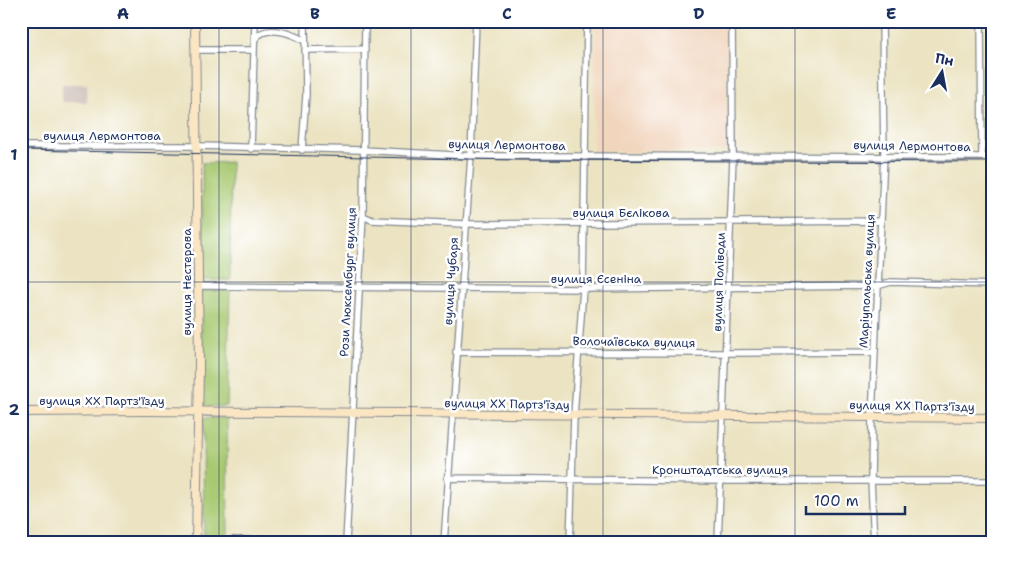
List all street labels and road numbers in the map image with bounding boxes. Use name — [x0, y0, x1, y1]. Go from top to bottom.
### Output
street label: вулиця Лермонтова — [43, 128, 161, 144]
street label: вулиця Лермонтова — [448, 136, 566, 154]
street label: вулиця Лермонтова — [853, 137, 971, 155]
street label: вулиця Бєлікова — [573, 205, 670, 221]
street label: Рози Люксембург вулиця — [336, 207, 360, 357]
street label: Маріупольська вулиця — [855, 214, 879, 348]
street label: вулиця Нестерова — [179, 228, 195, 336]
street label: вулиця Поліводи — [709, 232, 729, 332]
street label: вулиця Чубаря — [440, 237, 462, 325]
street label: вулиця Єсеніна — [551, 271, 642, 287]
street label: Волочаївська вулиця — [572, 333, 696, 351]
street label: вулиця XX Партз'їзду — [39, 393, 165, 409]
street label: вулиця XX Партз'їзду — [444, 395, 570, 413]
street label: вулиця XX Партз'їзду — [849, 397, 975, 415]
street label: Кронштадтська вулиця — [652, 462, 788, 478]

